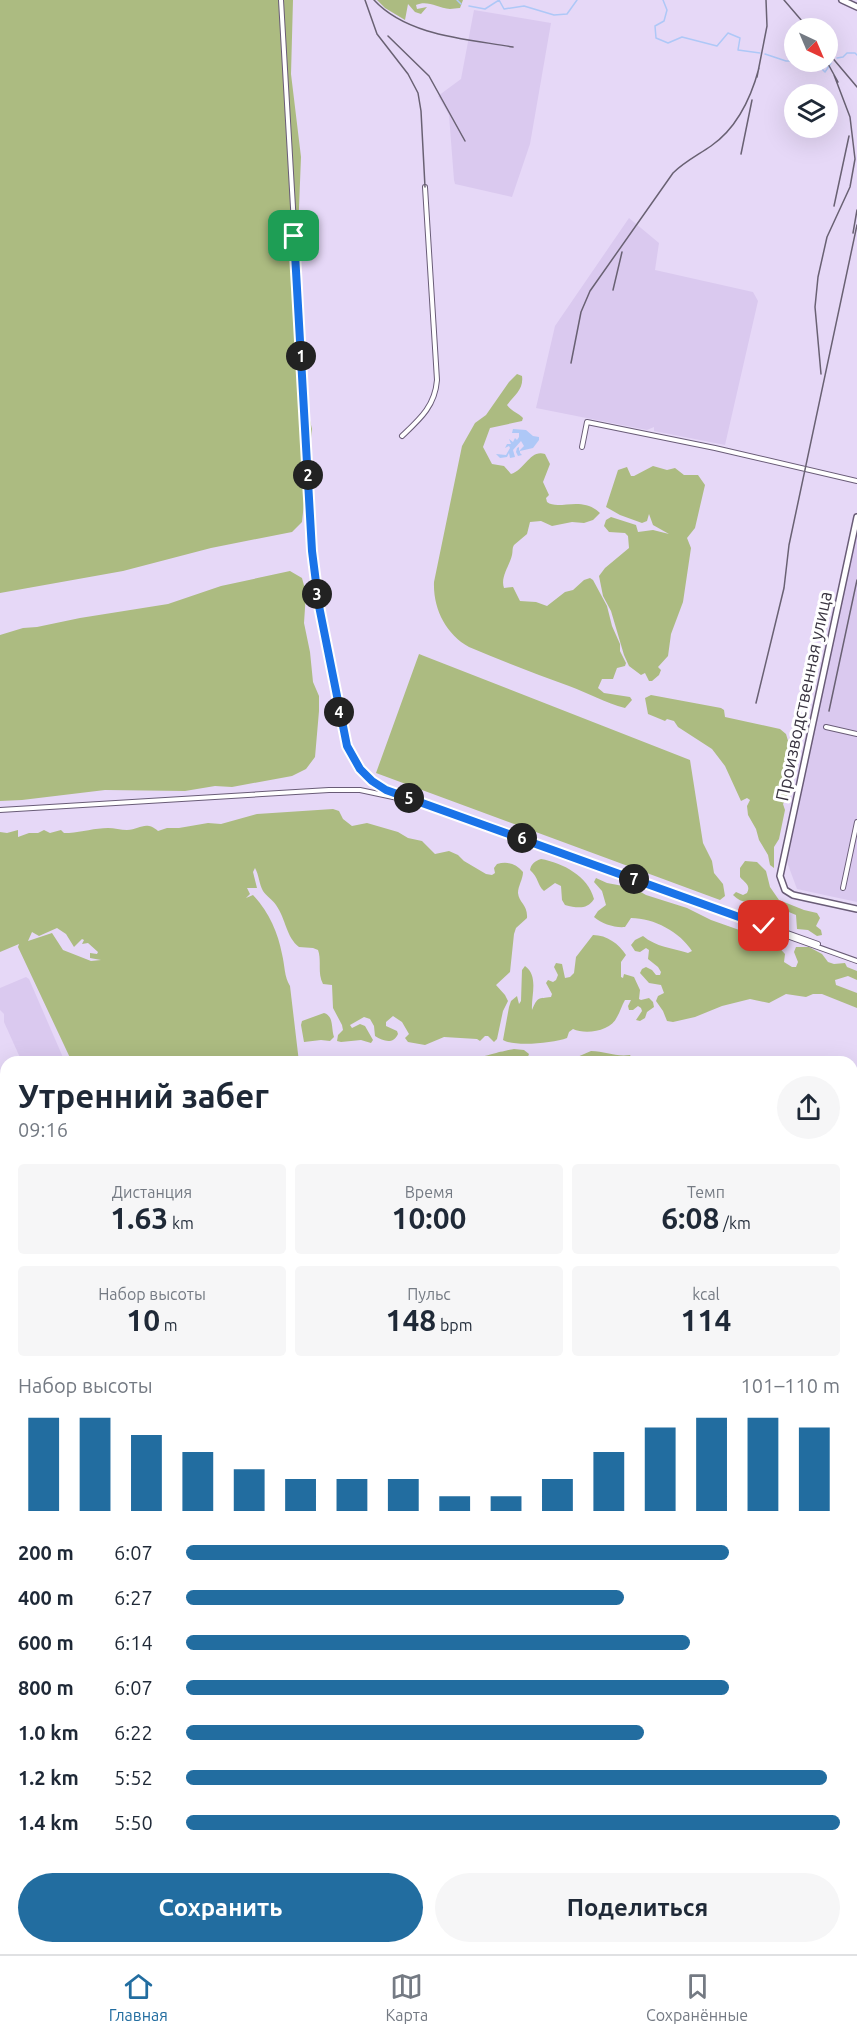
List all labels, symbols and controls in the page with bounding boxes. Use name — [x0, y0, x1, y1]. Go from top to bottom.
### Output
north arrow — [784, 18, 838, 72]
map controls — [784, 18, 838, 138]
button: layers — [784, 84, 838, 138]
pin — [268, 210, 319, 261]
icon: arrive — [277, 219, 310, 252]
pin: 1 — [286, 341, 316, 371]
text: 1 — [296, 347, 306, 365]
pin: 2 — [293, 460, 323, 490]
text: 2 — [303, 466, 313, 484]
pin: 3 — [302, 579, 332, 609]
text: 3 — [312, 585, 322, 603]
street label: Производственная улица — [771, 589, 835, 803]
pin: 4 — [324, 697, 354, 727]
text: 4 — [334, 703, 344, 721]
pin: 5 — [394, 783, 424, 813]
text: 5 — [404, 789, 414, 807]
pin: 6 — [507, 823, 537, 853]
text: 6 — [517, 829, 527, 847]
pin: 7 — [619, 864, 649, 894]
text: 7 — [629, 870, 639, 888]
pin — [738, 900, 789, 951]
icon: check — [747, 909, 780, 942]
button: share — [777, 1076, 840, 1139]
text: Утренний забег — [18, 1077, 269, 1114]
text: 09:16 — [18, 1118, 68, 1141]
text: Дистанция — [112, 1183, 192, 1201]
text: Время — [405, 1183, 453, 1201]
text: Темп — [687, 1183, 725, 1201]
text: 1.63 — [110, 1201, 168, 1235]
text: 10:00 — [391, 1201, 467, 1235]
text: 6:08 — [661, 1201, 719, 1235]
text: km — [168, 1214, 194, 1232]
text: /km — [719, 1214, 751, 1232]
text: Набор высоты — [98, 1285, 206, 1303]
text: Пульс — [407, 1285, 451, 1303]
text: kcal — [692, 1285, 720, 1303]
text: 10 — [126, 1303, 160, 1337]
text: 148 — [386, 1303, 436, 1337]
text: 114 — [681, 1303, 731, 1337]
text: m — [160, 1316, 178, 1334]
text: bpm — [436, 1316, 472, 1334]
text: Набор высоты — [18, 1374, 153, 1397]
text: 101–110 m — [741, 1374, 840, 1397]
text: 200 m — [18, 1541, 74, 1564]
text: 6:07 — [114, 1541, 153, 1564]
text: 400 m — [18, 1586, 74, 1609]
text: 6:27 — [114, 1586, 153, 1609]
text: 600 m — [18, 1631, 74, 1654]
text: 6:14 — [114, 1631, 153, 1654]
text: 800 m — [18, 1676, 74, 1699]
text: 6:07 — [114, 1676, 153, 1699]
text: 1.0 km — [18, 1721, 79, 1744]
text: 6:22 — [114, 1721, 153, 1744]
text: 1.2 km — [18, 1766, 79, 1789]
text: 5:52 — [114, 1766, 153, 1789]
text: 1.4 km — [18, 1811, 79, 1834]
text: 5:50 — [114, 1811, 153, 1834]
button: Сохранить — [18, 1873, 423, 1942]
button: Поделиться — [435, 1873, 840, 1942]
tab: Главная — [109, 1970, 168, 2024]
tab: Карта — [386, 1970, 428, 2024]
tab: Сохранённые — [646, 1970, 748, 2024]

